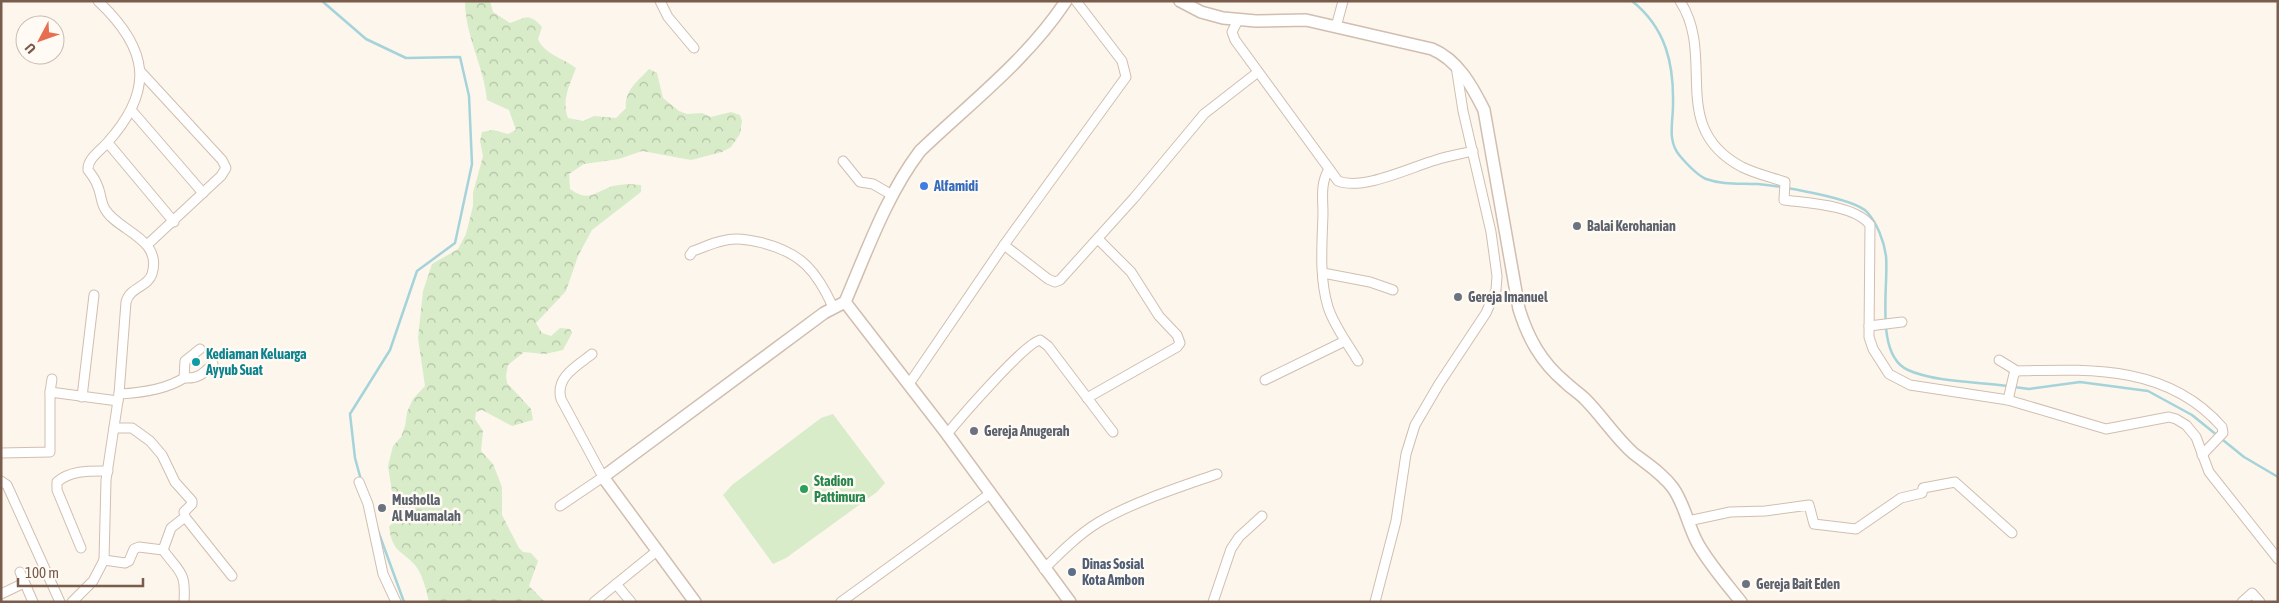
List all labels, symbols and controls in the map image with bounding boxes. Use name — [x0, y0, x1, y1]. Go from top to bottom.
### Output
north arrow — [15, 15, 65, 65]
text: U — [21, 40, 39, 57]
place label: Alfamidi — [933, 178, 978, 194]
marker: Alfamidi — [918, 180, 930, 192]
place label: Balai Kerohanian — [1587, 218, 1676, 234]
marker: Balai Kerohanian — [1571, 220, 1583, 232]
place label: Gereja Imanuel — [1468, 289, 1548, 305]
marker: Gereja Imanuel — [1452, 291, 1464, 303]
place label: Kediaman Keluarga Ayyub Suat — [205, 346, 307, 378]
marker: Kediaman Keluarga Ayyub Suat — [190, 356, 202, 368]
place label: Gereja Anugerah — [984, 423, 1070, 439]
marker: Gereja Anugerah — [968, 425, 980, 437]
place label: Stadion Pattimura — [814, 473, 866, 505]
marker: Stadion Pattimura — [798, 483, 810, 495]
place label: Musholla Al Muamalah — [391, 492, 461, 524]
marker: Musholla Al Muamalah — [376, 502, 388, 514]
scale bar — [18, 556, 142, 588]
place label: Dinas Sosial Kota Ambon — [1082, 556, 1145, 588]
text: 100 m — [25, 564, 59, 581]
marker: Dinas Sosial Kota Ambon — [1066, 566, 1078, 578]
place label: Gereja Bait Eden — [1756, 576, 1840, 592]
marker: Gereja Bait Eden — [1740, 578, 1752, 590]

